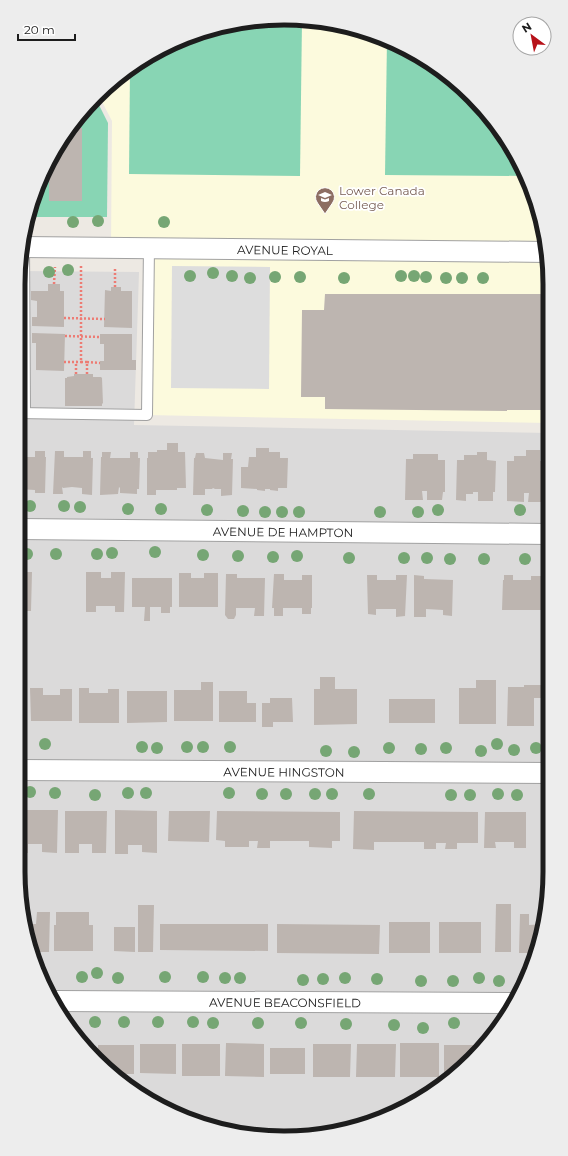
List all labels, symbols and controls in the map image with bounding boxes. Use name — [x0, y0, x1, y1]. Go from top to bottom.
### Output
scale bar — [18, 16, 75, 42]
north arrow — [512, 16, 552, 56]
text: N — [519, 19, 534, 36]
text: 20 m — [24, 22, 55, 37]
place label: Lower Canada College — [339, 183, 425, 212]
school or university icon: Lower Canada College — [314, 186, 336, 214]
street label: AVENUE ROYAL — [237, 242, 333, 257]
street label: AVENUE DE HAMPTON — [213, 523, 353, 540]
street label: AVENUE HINGSTON — [223, 764, 345, 779]
street label: AVENUE BEACONSFIELD — [209, 994, 361, 1010]

